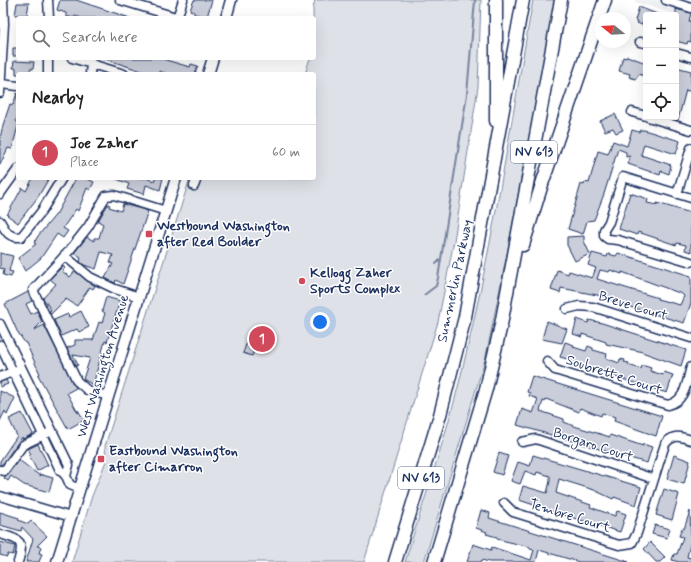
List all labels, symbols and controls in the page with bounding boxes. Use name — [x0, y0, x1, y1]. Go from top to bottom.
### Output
north arrow — [595, 12, 631, 48]
map controls — [643, 12, 679, 120]
button: + — [643, 12, 679, 48]
search box — [16, 16, 316, 60]
icon: search — [30, 27, 52, 49]
text: Search here — [62, 28, 138, 48]
button: − — [643, 48, 679, 84]
button: locate — [643, 84, 679, 120]
text: Nearby — [32, 87, 84, 109]
text: Joe Zaher — [70, 134, 138, 154]
road number: NV 613 — [511, 141, 557, 163]
text: 1 — [42, 144, 48, 161]
text: 60 m — [272, 144, 300, 161]
text: Place — [70, 154, 99, 171]
place label: Westbound Washington after Red Boulder — [156, 217, 290, 251]
street label: Summerlin Parkway — [433, 218, 477, 344]
marker: Westbound Washington after Red Boulder — [144, 229, 154, 239]
place label: Kellogg Zaher Sports Complex — [310, 264, 401, 298]
marker: Kellogg Zaher Sports Complex — [297, 276, 307, 286]
street label: Breve Court — [596, 287, 670, 325]
street label: West Washington Avenue — [73, 292, 135, 440]
your location — [310, 312, 330, 332]
pin: 1 — [249, 324, 275, 354]
street label: Soubrette Court — [564, 351, 665, 399]
street label: Borgaro Court — [550, 424, 636, 467]
place label: Eastbound Washington after Cimarron — [109, 442, 238, 476]
marker: Eastbound Washington after Cimarron — [96, 454, 106, 464]
road number: NV 613 — [398, 467, 444, 489]
street label: Tembre Court — [527, 495, 614, 537]

